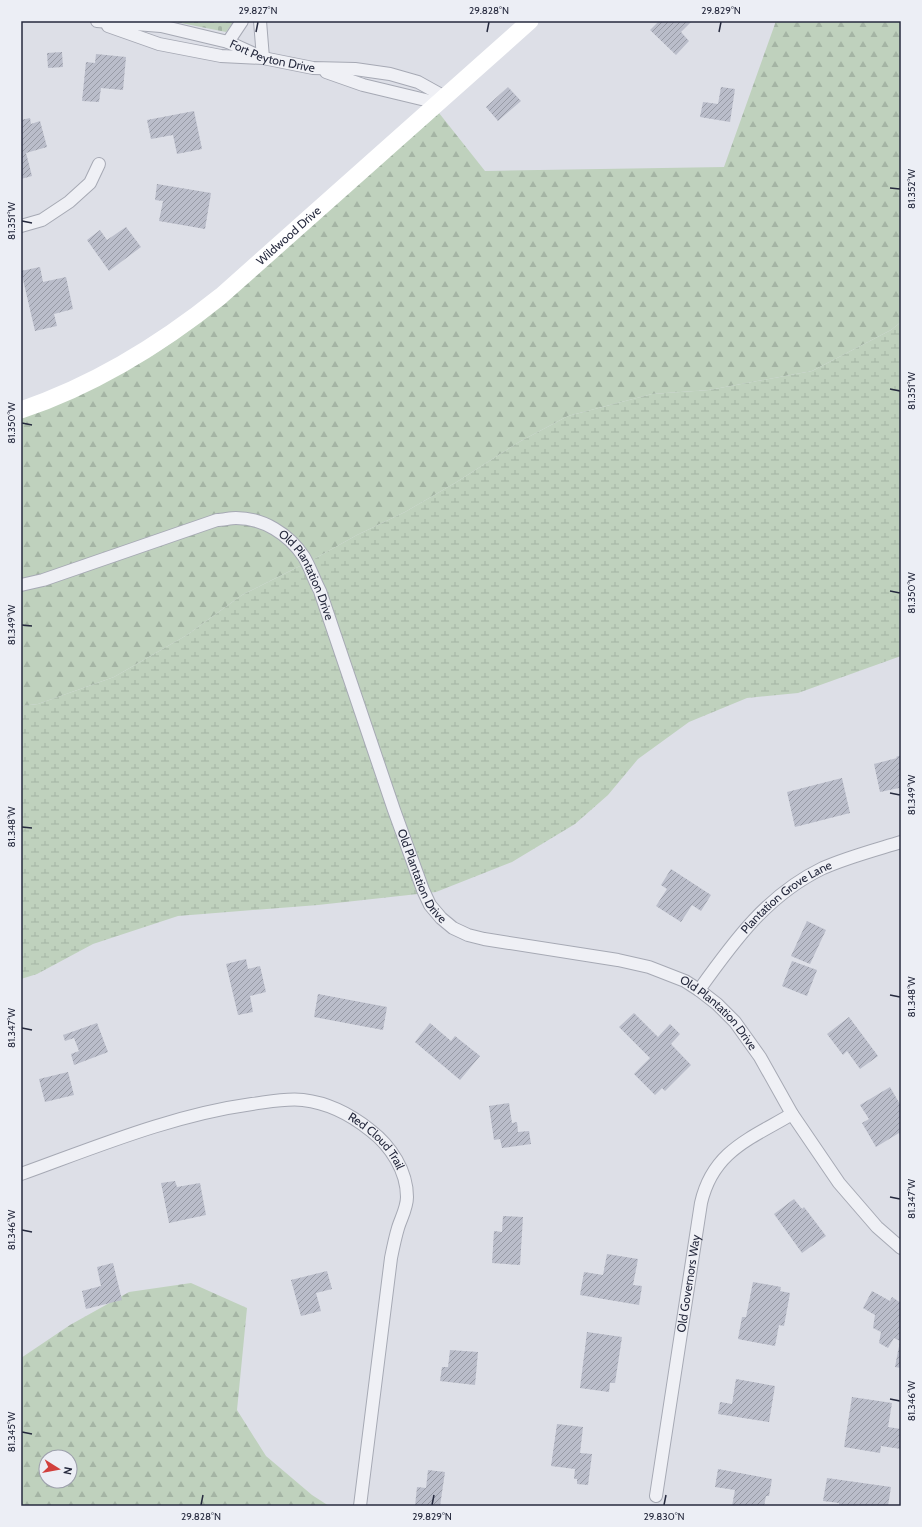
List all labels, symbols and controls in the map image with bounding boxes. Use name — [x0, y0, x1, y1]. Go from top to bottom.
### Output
text: 29.827°N — [238, 4, 278, 17]
text: 29.828°N — [469, 4, 509, 17]
text: 29.829°N — [701, 4, 741, 17]
street label: Fort Peyton Drive — [227, 36, 316, 75]
text: 81.352°W — [905, 169, 918, 209]
text: 81.351°W — [5, 202, 18, 240]
street label: Wildwood Drive — [253, 203, 324, 268]
text: 81.351°W — [905, 372, 918, 410]
text: 81.350°W — [5, 402, 18, 444]
street label: Old Plantation Drive — [276, 526, 337, 622]
text: 81.350°W — [905, 572, 918, 614]
text: 81.349°W — [5, 604, 18, 645]
text: 81.349°W — [905, 774, 918, 815]
text: 81.348°W — [5, 806, 18, 848]
street label: Old Plantation Drive — [394, 827, 450, 926]
street label: Plantation Grove Lane — [737, 857, 834, 936]
street label: Old Plantation Drive — [678, 972, 761, 1053]
text: 81.348°W — [905, 976, 918, 1018]
text: 81.347°W — [5, 1007, 18, 1048]
street label: Red Cloud Trail — [346, 1109, 408, 1172]
text: 81.347°W — [905, 1178, 918, 1219]
text: 81.346°W — [5, 1209, 18, 1250]
street label: Old Governors Way — [673, 1233, 703, 1333]
text: 81.346°W — [905, 1380, 918, 1421]
text: 81.345°W — [5, 1411, 18, 1452]
north arrow — [38, 1449, 78, 1489]
text: N — [60, 1466, 75, 1476]
text: 29.828°N — [181, 1510, 221, 1523]
text: 29.829°N — [412, 1510, 452, 1523]
text: 29.830°N — [643, 1510, 685, 1523]

